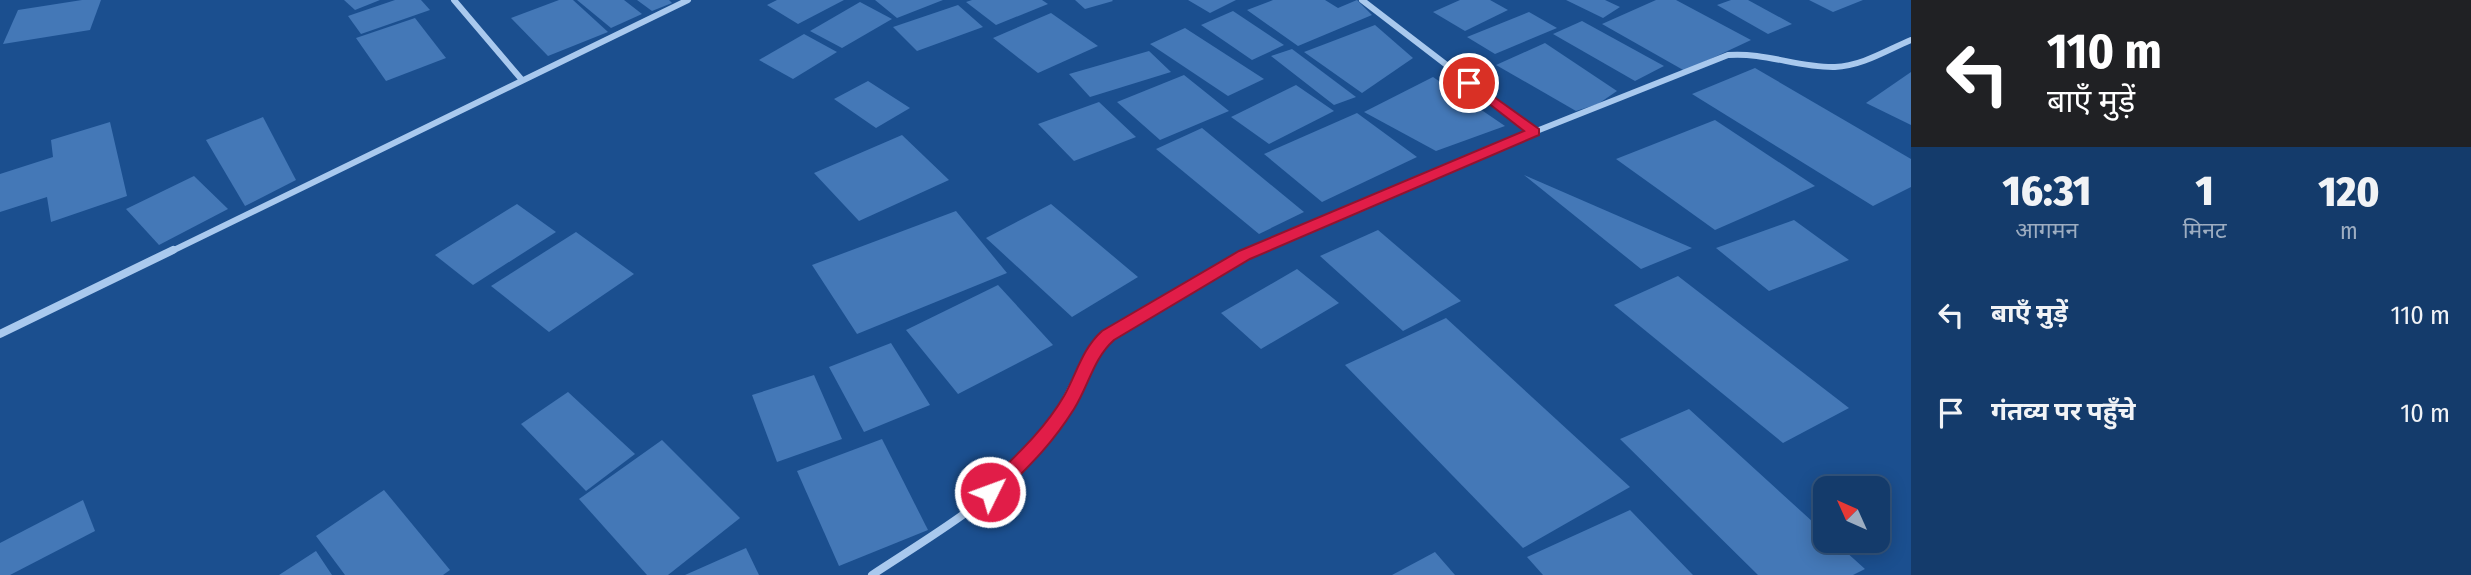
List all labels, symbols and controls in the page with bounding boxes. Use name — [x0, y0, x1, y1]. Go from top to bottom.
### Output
text: 110 m — [2047, 22, 2162, 81]
icon: left — [1932, 28, 2023, 119]
pin — [1439, 53, 1499, 113]
icon: arrive — [1450, 64, 1488, 102]
text: बाएँ मुड़ें — [2047, 82, 2135, 120]
text: 16:31 — [2003, 166, 2091, 216]
text: 1 — [2196, 166, 2214, 216]
text: 120 — [2318, 167, 2379, 217]
text: आगमन — [2015, 216, 2078, 244]
text: मिनट — [2183, 216, 2227, 244]
text: m — [2340, 217, 2358, 245]
icon: left — [1932, 296, 1970, 334]
text: बाएँ मुड़ें — [1991, 298, 2068, 329]
text: 110 m — [2390, 300, 2450, 331]
icon: arrive — [1932, 394, 1970, 432]
text: गंतव्य पर पहुँचे — [1991, 396, 2135, 427]
text: 10 m — [2400, 398, 2450, 429]
position arrow — [953, 455, 1027, 529]
north arrow — [1813, 476, 1890, 553]
map controls — [1813, 476, 1890, 553]

